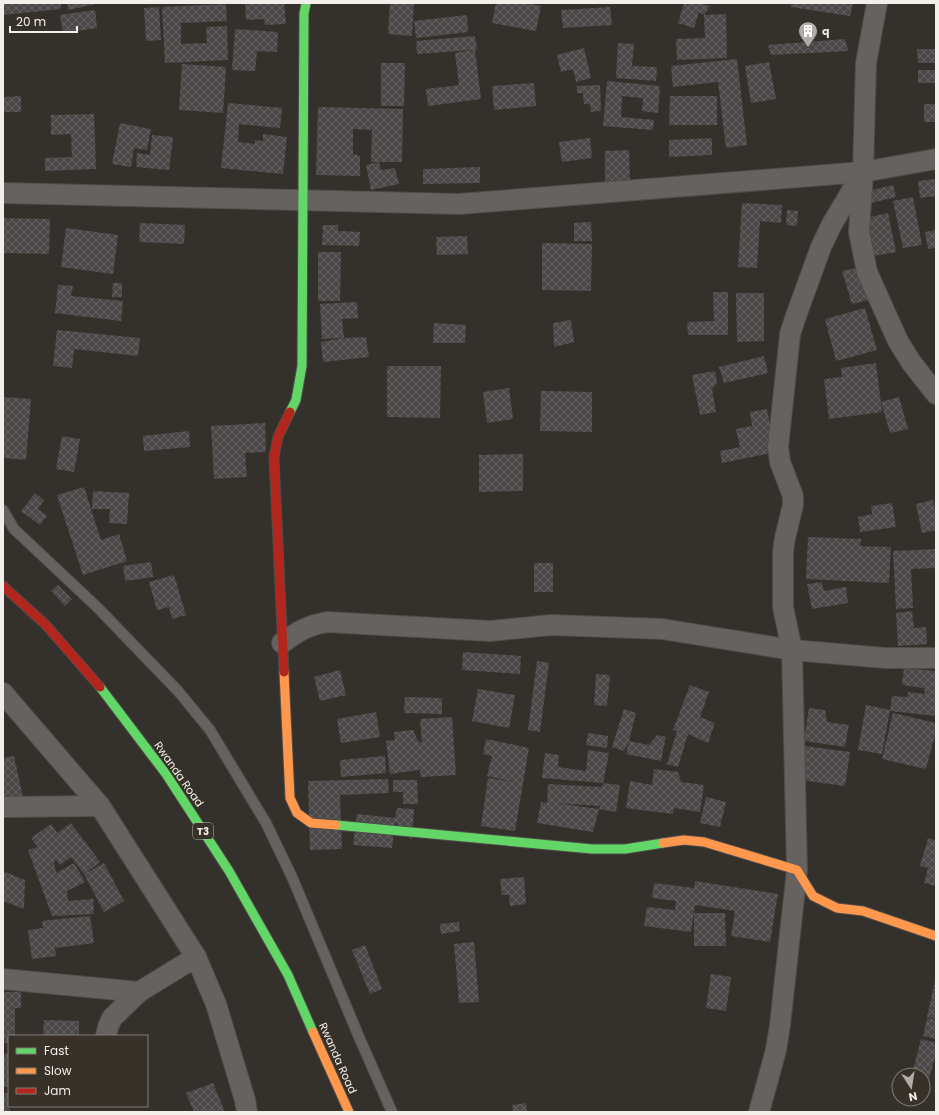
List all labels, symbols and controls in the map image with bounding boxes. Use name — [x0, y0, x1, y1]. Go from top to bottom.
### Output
scale bar — [10, 8, 77, 34]
text: 20 m — [16, 13, 46, 30]
building icon: q — [797, 20, 819, 48]
place label: q — [822, 23, 829, 39]
street label: Rwanda Road — [150, 738, 208, 810]
road number: T3 — [193, 823, 213, 839]
street label: Rwanda Road — [315, 1020, 361, 1096]
legend — [8, 1035, 148, 1107]
text: Fast — [44, 1042, 69, 1059]
text: Slow — [44, 1062, 72, 1079]
north arrow — [891, 1067, 931, 1107]
text: Jam — [44, 1082, 71, 1099]
text: N — [907, 1088, 919, 1105]

